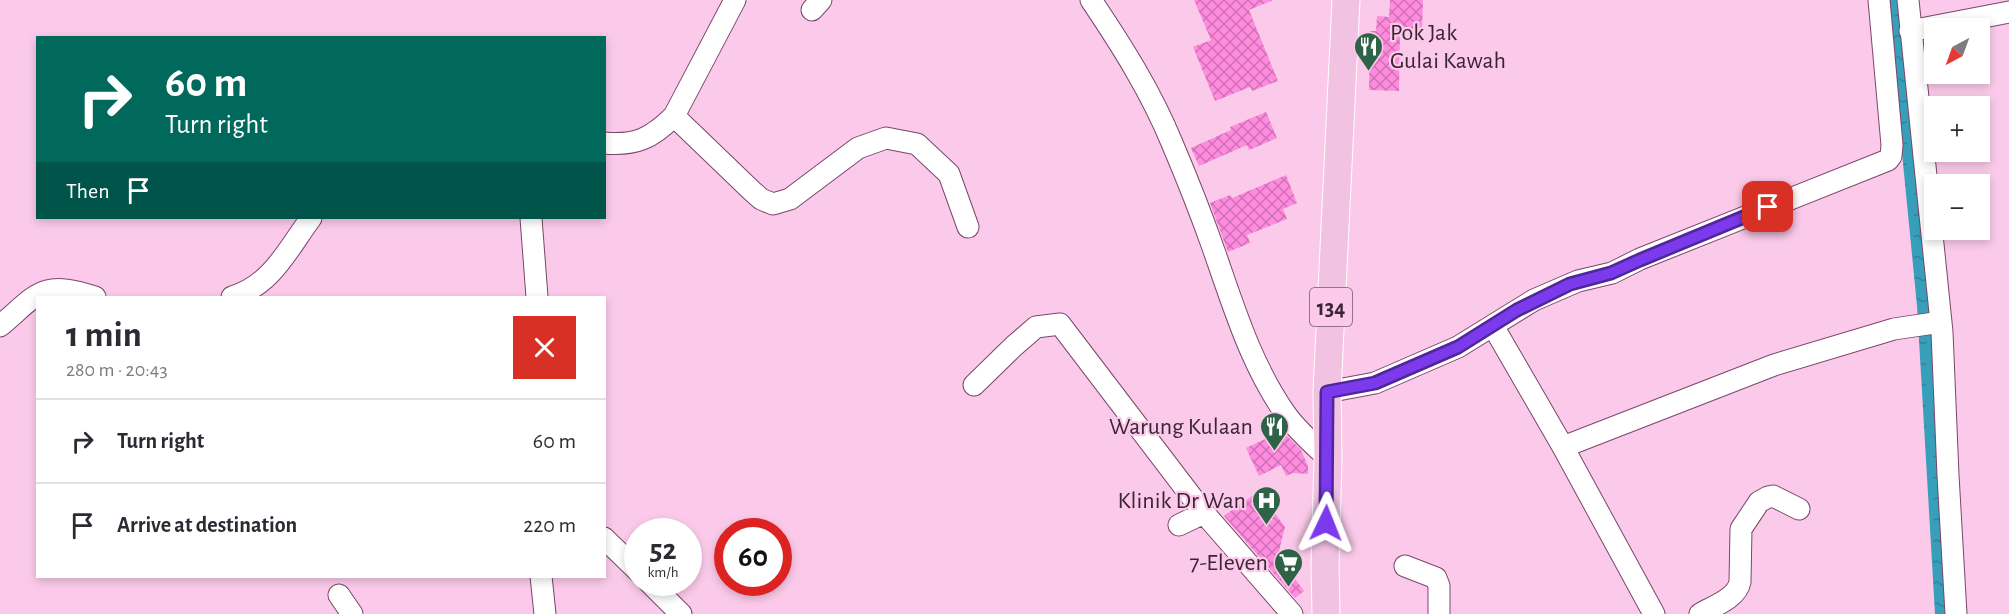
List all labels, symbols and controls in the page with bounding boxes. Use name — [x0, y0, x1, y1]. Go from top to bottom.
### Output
north arrow — [1924, 18, 1990, 84]
map controls — [1924, 18, 1990, 240]
place label: Pok Jak Gulai Kawah — [1390, 21, 1506, 73]
restaurant icon: Pok Jak Gulai Kawah — [1353, 30, 1385, 72]
icon: right — [66, 60, 144, 138]
text: 60 m — [165, 62, 247, 104]
button: + — [1924, 96, 1990, 162]
text: Turn right — [165, 111, 268, 138]
icon: arrive — [122, 174, 155, 207]
button: − — [1924, 174, 1990, 240]
text: Then — [66, 180, 110, 202]
pin — [1742, 181, 1793, 232]
icon: arrive — [1751, 190, 1784, 223]
road number: 134 — [1310, 288, 1352, 326]
button: close — [513, 316, 576, 379]
text: 1 min — [66, 317, 142, 353]
text: 280 m · 20:43 — [66, 360, 168, 380]
restaurant icon: Warung Kulaan — [1258, 410, 1290, 452]
place label: Warung Kulaan — [1109, 415, 1253, 439]
icon: right — [66, 425, 99, 458]
text: Turn right — [117, 430, 204, 452]
text: 60 m — [533, 430, 576, 452]
hospital icon: Klinik Dr Wan — [1251, 484, 1283, 526]
place label: Klinik Dr Wan — [1117, 489, 1246, 513]
position arrow — [1294, 491, 1358, 555]
icon: arrive — [66, 509, 99, 542]
text: Arrive at destination — [117, 514, 297, 536]
text: 220 m — [523, 514, 576, 536]
speed limit sign: 60 — [714, 518, 792, 596]
text: 52 — [649, 535, 677, 565]
supermarket icon: 7-Eleven — [1273, 546, 1305, 588]
place label: 7-Eleven — [1190, 551, 1268, 575]
text: km/h — [648, 565, 678, 580]

